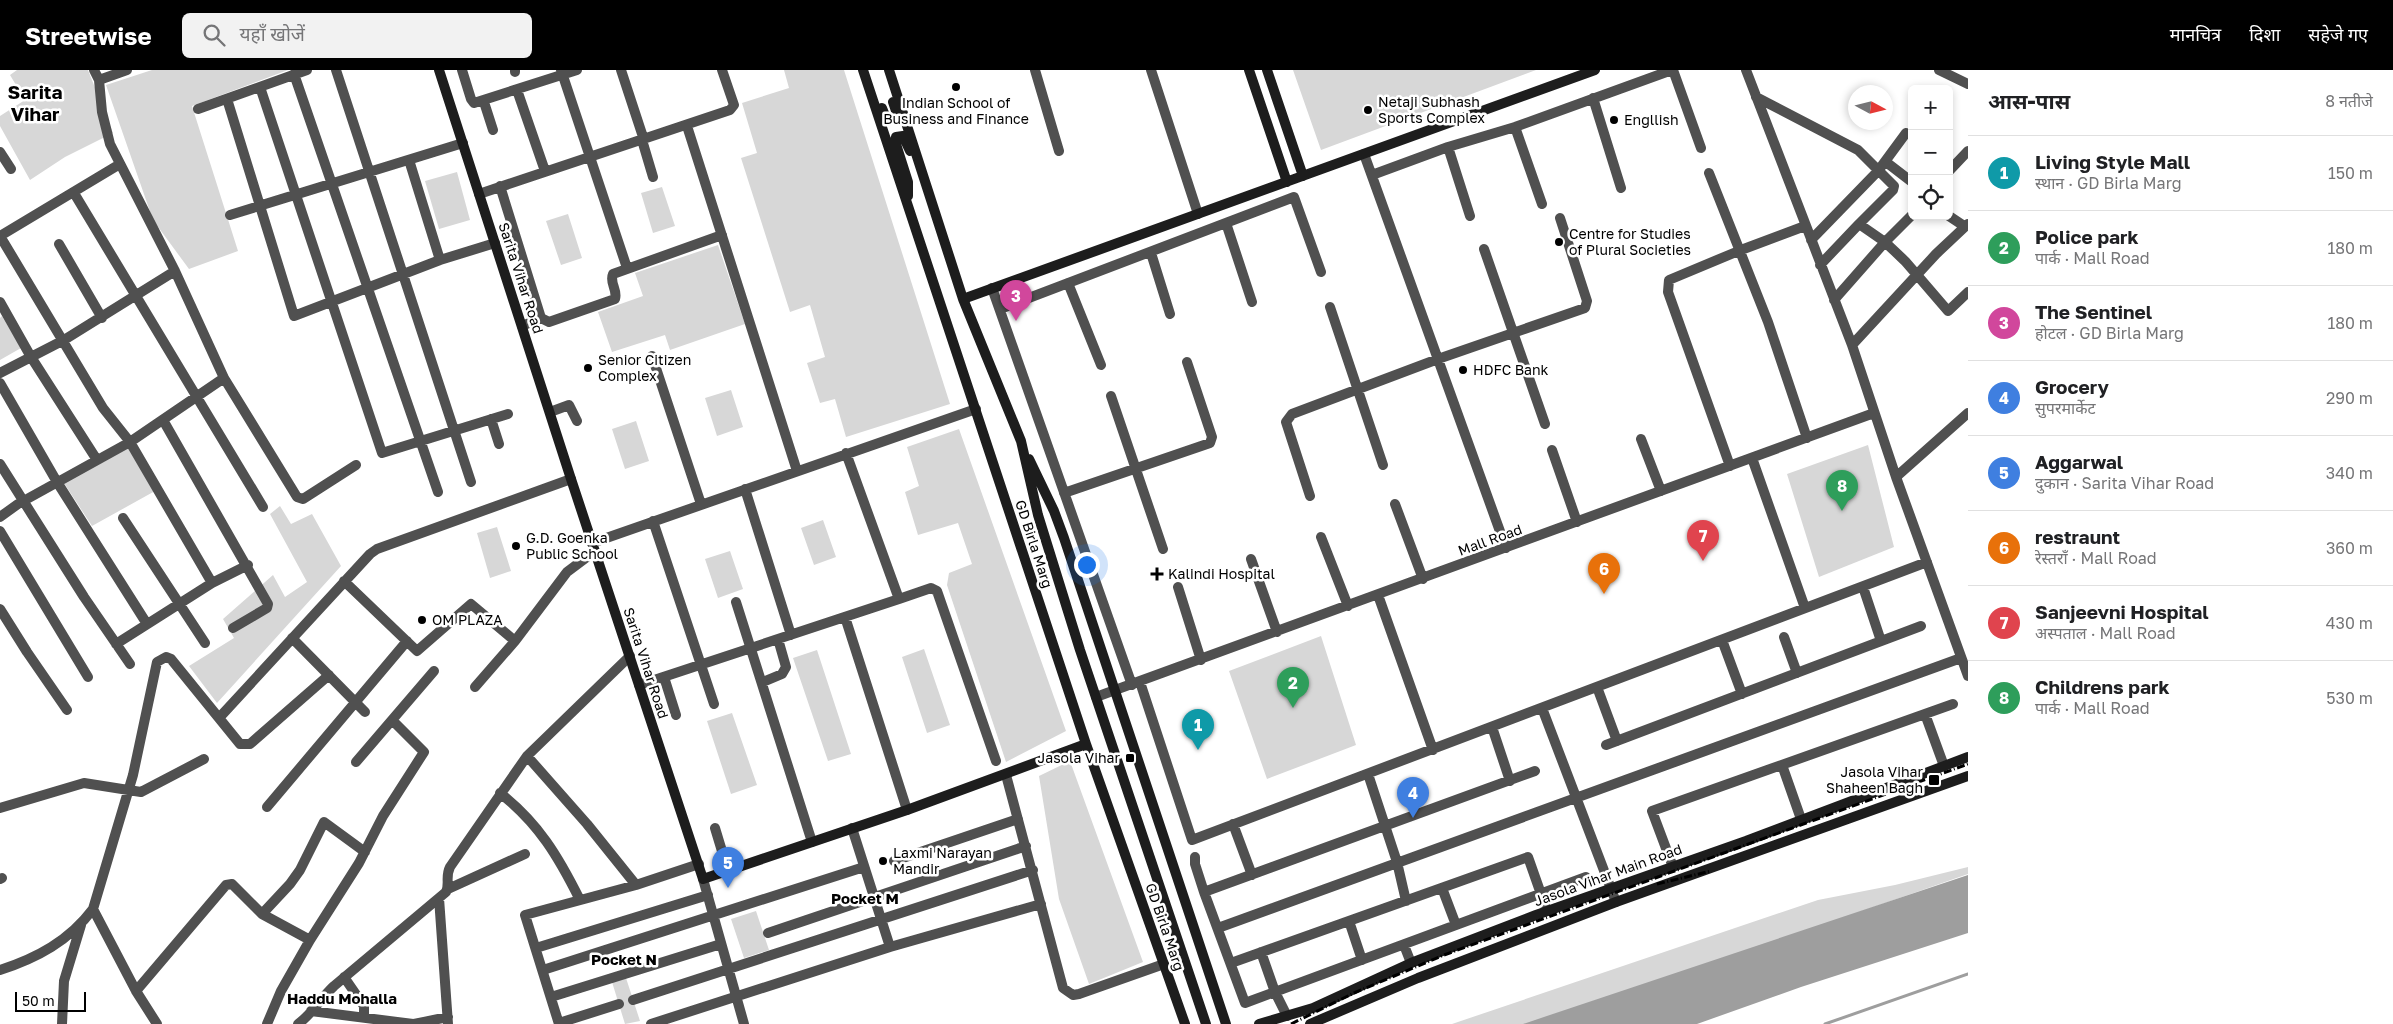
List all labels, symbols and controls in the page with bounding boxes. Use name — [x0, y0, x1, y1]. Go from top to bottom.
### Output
search box — [182, 13, 532, 58]
text: Streetwise — [25, 21, 152, 50]
icon: search — [200, 21, 228, 49]
text: यहाँ खोजें — [240, 22, 305, 45]
text: मानचित्र — [2170, 23, 2221, 45]
text: दिशा — [2249, 23, 2280, 45]
text: सहेजे गए — [2308, 23, 2368, 45]
district label: Sarita Vihar — [8, 80, 63, 125]
marker: Indian School of Business and Finance — [950, 81, 962, 93]
north arrow — [1848, 85, 1893, 130]
map controls — [1908, 85, 1953, 220]
button: + — [1908, 85, 1953, 130]
text: आस-पास — [1988, 88, 2070, 114]
text: 8 नतीजे — [2325, 91, 2373, 111]
place label: Netaji Subhash Sports Complex — [1378, 93, 1485, 126]
place label: Indian School of Business and Finance — [883, 94, 1029, 127]
marker: Netaji Subhash Sports Complex — [1362, 104, 1374, 116]
place label: Engllish — [1624, 111, 1679, 128]
marker: Engllish — [1608, 114, 1620, 126]
button: − — [1908, 130, 1953, 175]
text: Living Style Mall — [2035, 150, 2190, 173]
text: 1 — [2000, 163, 2008, 183]
text: 150 m — [2328, 163, 2373, 183]
text: स्थान · GD Birla Marg — [2035, 173, 2182, 193]
button: locate — [1908, 175, 1953, 220]
street label: Sarita Vihar Road — [495, 220, 547, 336]
place label: Centre for Studies of Plural Societies — [1569, 225, 1691, 258]
text: Police park — [2035, 225, 2139, 248]
marker: Centre for Studies of Plural Societies — [1553, 236, 1565, 248]
text: 2 — [1999, 238, 2009, 258]
text: 180 m — [2327, 238, 2373, 258]
text: पार्क · Mall Road — [2035, 248, 2150, 268]
pin: 3 — [1000, 280, 1032, 321]
text: The Sentinel — [2035, 300, 2152, 323]
text: 3 — [1999, 313, 2009, 333]
text: 180 m — [2327, 313, 2373, 333]
text: होटल · GD Birla Marg — [2035, 323, 2184, 343]
place label: Senior Citizen Complex — [598, 351, 691, 384]
place label: HDFC Bank — [1473, 361, 1549, 378]
marker: Senior Citizen Complex — [582, 362, 594, 374]
marker: HDFC Bank — [1457, 364, 1469, 376]
text: Grocery — [2035, 375, 2109, 398]
text: 4 — [1999, 388, 2009, 408]
text: 290 m — [2326, 388, 2373, 408]
text: सुपरमार्केट — [2035, 398, 2096, 418]
text: Aggarwal — [2035, 450, 2123, 473]
text: 5 — [1999, 463, 2009, 483]
text: 340 m — [2326, 463, 2373, 483]
pin: 8 — [1826, 470, 1858, 511]
text: दुकान · Sarita Vihar Road — [2035, 473, 2214, 493]
street label: GD Birla Marg — [1012, 498, 1057, 590]
street label: Mall Road — [1456, 520, 1524, 559]
pin: 7 — [1687, 520, 1719, 561]
text: restraunt — [2035, 525, 2120, 548]
place label: G.D. Goenka Public School — [526, 529, 618, 562]
text: 6 — [1999, 538, 2009, 558]
text: 360 m — [2326, 538, 2373, 558]
marker: G.D. Goenka Public School — [510, 540, 522, 552]
text: रेस्तराँ · Mall Road — [2035, 548, 2157, 568]
your location — [1074, 552, 1100, 578]
pin: 6 — [1588, 553, 1620, 594]
place label: Kalindi Hospital — [1168, 565, 1275, 582]
marker: Kalindi Hospital — [1150, 567, 1164, 581]
text: Sanjeevni Hospital — [2035, 600, 2209, 623]
street label: Sarita Vihar Road — [620, 605, 672, 721]
place label: OM PLAZA — [432, 611, 503, 628]
text: 7 — [2000, 613, 2008, 633]
text: 430 m — [2326, 613, 2373, 633]
marker: OM PLAZA — [416, 614, 428, 626]
text: अस्पताल · Mall Road — [2035, 623, 2176, 643]
pin: 2 — [1277, 667, 1309, 708]
text: Childrens park — [2035, 675, 2170, 698]
text: 8 — [1999, 688, 2009, 708]
text: 530 m — [2326, 688, 2373, 708]
text: पार्क · Mall Road — [2035, 698, 2150, 718]
pin: 1 — [1182, 709, 1214, 750]
place label: Jasola Vihar — [1037, 749, 1121, 766]
marker: Jasola Vihar — [1124, 752, 1136, 764]
place label: Jasola Vihar Shaheen Bagh — [1826, 763, 1924, 796]
marker: Jasola Vihar Shaheen Bagh — [1927, 773, 1941, 787]
pin: 4 — [1397, 777, 1429, 818]
street label: Jasola Vihar Main Road — [1532, 840, 1684, 909]
place label: Laxmi Narayan Mandir — [893, 844, 992, 877]
pin: 5 — [712, 847, 744, 888]
marker: Laxmi Narayan Mandir — [877, 855, 889, 867]
street label: GD Birla Marg — [1143, 881, 1188, 973]
district label: Pocket M — [831, 889, 899, 907]
district label: Pocket N — [591, 950, 657, 968]
scale bar — [15, 989, 86, 1012]
district label: Haddu Mohalla — [287, 989, 397, 1007]
text: 50 m — [22, 992, 55, 1009]

